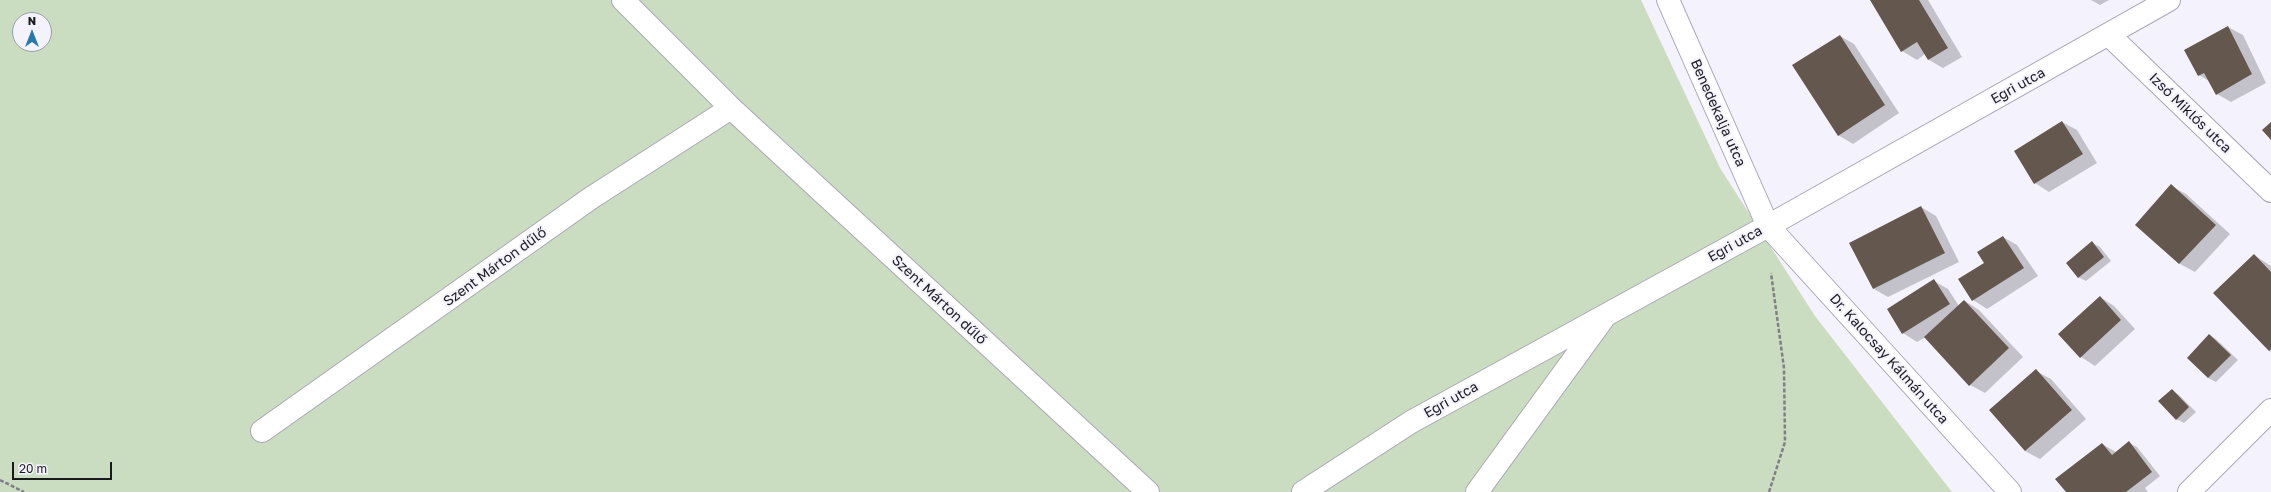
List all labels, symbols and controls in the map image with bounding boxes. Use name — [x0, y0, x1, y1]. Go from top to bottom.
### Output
north arrow — [12, 12, 52, 52]
text: N — [28, 14, 36, 27]
street label: Benedekalja utca — [1687, 57, 1749, 169]
street label: Egri utca — [1988, 64, 2048, 108]
street label: Izsó Miklós utca — [2145, 70, 2235, 156]
street label: Egri utca — [1705, 222, 1765, 266]
street label: Szent Márton dűlő — [440, 224, 550, 310]
street label: Szent Márton dűlő — [888, 252, 990, 348]
street label: Dr. Kalocsay Kálmán utca — [1826, 290, 1952, 428]
street label: Egri utca — [1421, 378, 1481, 422]
scale bar — [14, 454, 114, 480]
text: 20 m — [19, 461, 47, 476]

